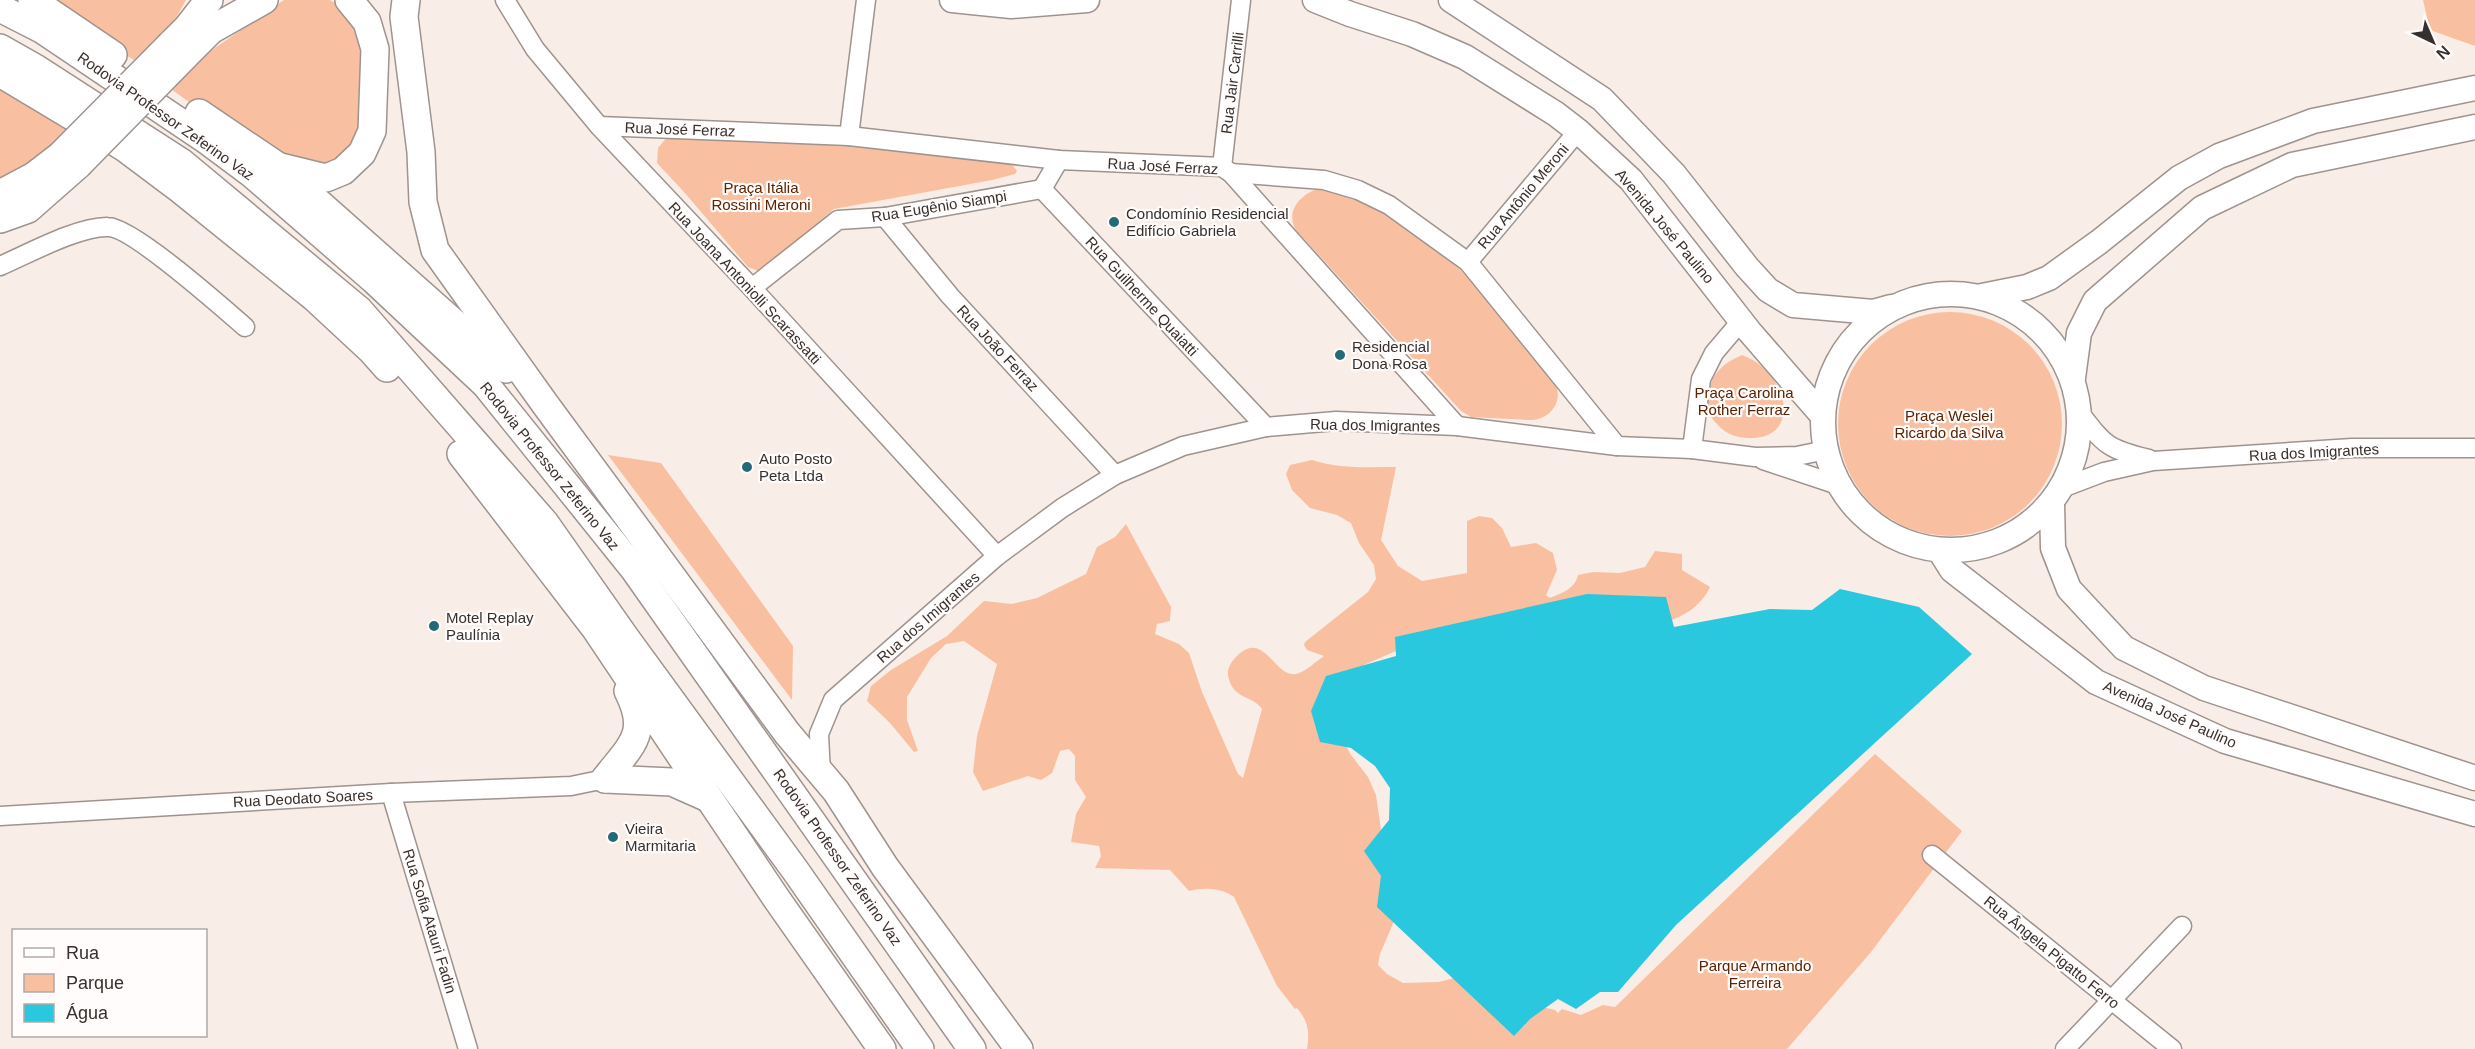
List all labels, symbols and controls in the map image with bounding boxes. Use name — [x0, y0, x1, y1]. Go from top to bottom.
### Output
north arrow — [2403, 12, 2463, 72]
street label: Rua Jair Carrilli — [1217, 31, 1247, 135]
text: N — [2433, 42, 2453, 63]
street label: Rodovia Professor Zeferino Vaz — [74, 48, 258, 184]
street label: Rua José Ferraz — [624, 119, 736, 139]
street label: Rua Antônio Meroni — [1474, 140, 1572, 252]
street label: Rua José Ferraz — [1107, 155, 1219, 177]
street label: Avenida José Paulino — [1612, 165, 1718, 287]
park label: Praça Itália Rossini Meroni — [711, 179, 811, 213]
street label: Rua Eugênio Siampi — [870, 187, 1008, 225]
street label: Rua Joana Antoniolli Scarassatti — [665, 199, 825, 367]
place label: Condomínio Residencial Edifício Gabriela — [1126, 205, 1289, 239]
marker: Condomínio Residencial Edifício Gabriela — [1107, 215, 1121, 229]
street label: Rua Guilherme Quaiatti — [1082, 233, 1202, 359]
street label: Rua João Ferraz — [954, 301, 1042, 395]
place label: Residencial Dona Rosa — [1352, 338, 1430, 372]
marker: Residencial Dona Rosa — [1333, 348, 1347, 362]
street label: Rodovia Professor Zeferino Vaz — [477, 378, 623, 554]
park label: Praça Carolina Rother Ferraz — [1694, 384, 1794, 418]
park label: Praça Weslei Ricardo da Silva — [1894, 407, 2004, 441]
street label: Rua dos Imigrantes — [1310, 415, 1440, 435]
street label: Rua dos Imigrantes — [2249, 440, 2379, 464]
place label: Auto Posto Peta Ltda — [759, 450, 832, 484]
marker: Auto Posto Peta Ltda — [740, 460, 754, 474]
street label: Rua dos Imigrantes — [873, 568, 983, 666]
place label: Motel Replay Paulínia — [446, 609, 534, 643]
marker: Motel Replay Paulínia — [427, 619, 441, 633]
street label: Avenida José Paulino — [2101, 677, 2239, 751]
street label: Rodovia Professor Zeferino Vaz — [770, 765, 906, 949]
street label: Rua Deodato Soares — [233, 786, 373, 810]
place label: Vieira Marmitaria — [625, 820, 696, 854]
marker: Vieira Marmitaria — [606, 830, 620, 844]
street label: Rua Sofia Atauri Fadin — [400, 847, 460, 995]
street label: Rua Ângela Pigatto Ferro — [1981, 892, 2123, 1012]
legend — [12, 929, 207, 1037]
text: Rua — [66, 943, 100, 963]
park label: Parque Armando Ferreira — [1699, 957, 1811, 991]
text: Parque — [66, 973, 124, 993]
text: Água — [66, 1003, 109, 1023]

